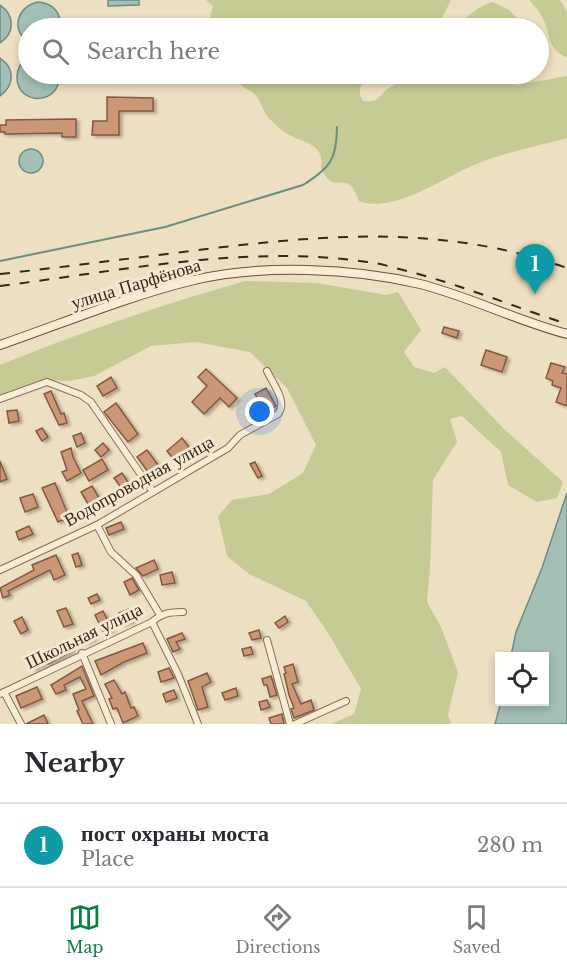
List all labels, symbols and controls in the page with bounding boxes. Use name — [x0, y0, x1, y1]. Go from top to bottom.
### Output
search box — [18, 18, 549, 84]
icon: search — [39, 35, 72, 68]
text: Search here — [87, 38, 220, 65]
pin: 1 — [516, 244, 554, 294]
street label: улица Парфёнова — [69, 254, 203, 314]
your location — [245, 397, 274, 426]
street label: Водопроводная улица — [60, 431, 218, 531]
street label: Школьная улица — [22, 598, 146, 674]
map controls — [495, 652, 549, 706]
button: locate — [495, 652, 549, 706]
text: Nearby — [24, 747, 125, 779]
text: пост охраны моста — [81, 820, 269, 847]
text: 1 — [39, 833, 48, 857]
text: 280 m — [477, 833, 543, 857]
text: Place — [81, 847, 135, 871]
tab: Map — [66, 901, 103, 957]
tab: Directions — [235, 901, 320, 957]
tab: Saved — [453, 901, 501, 957]

